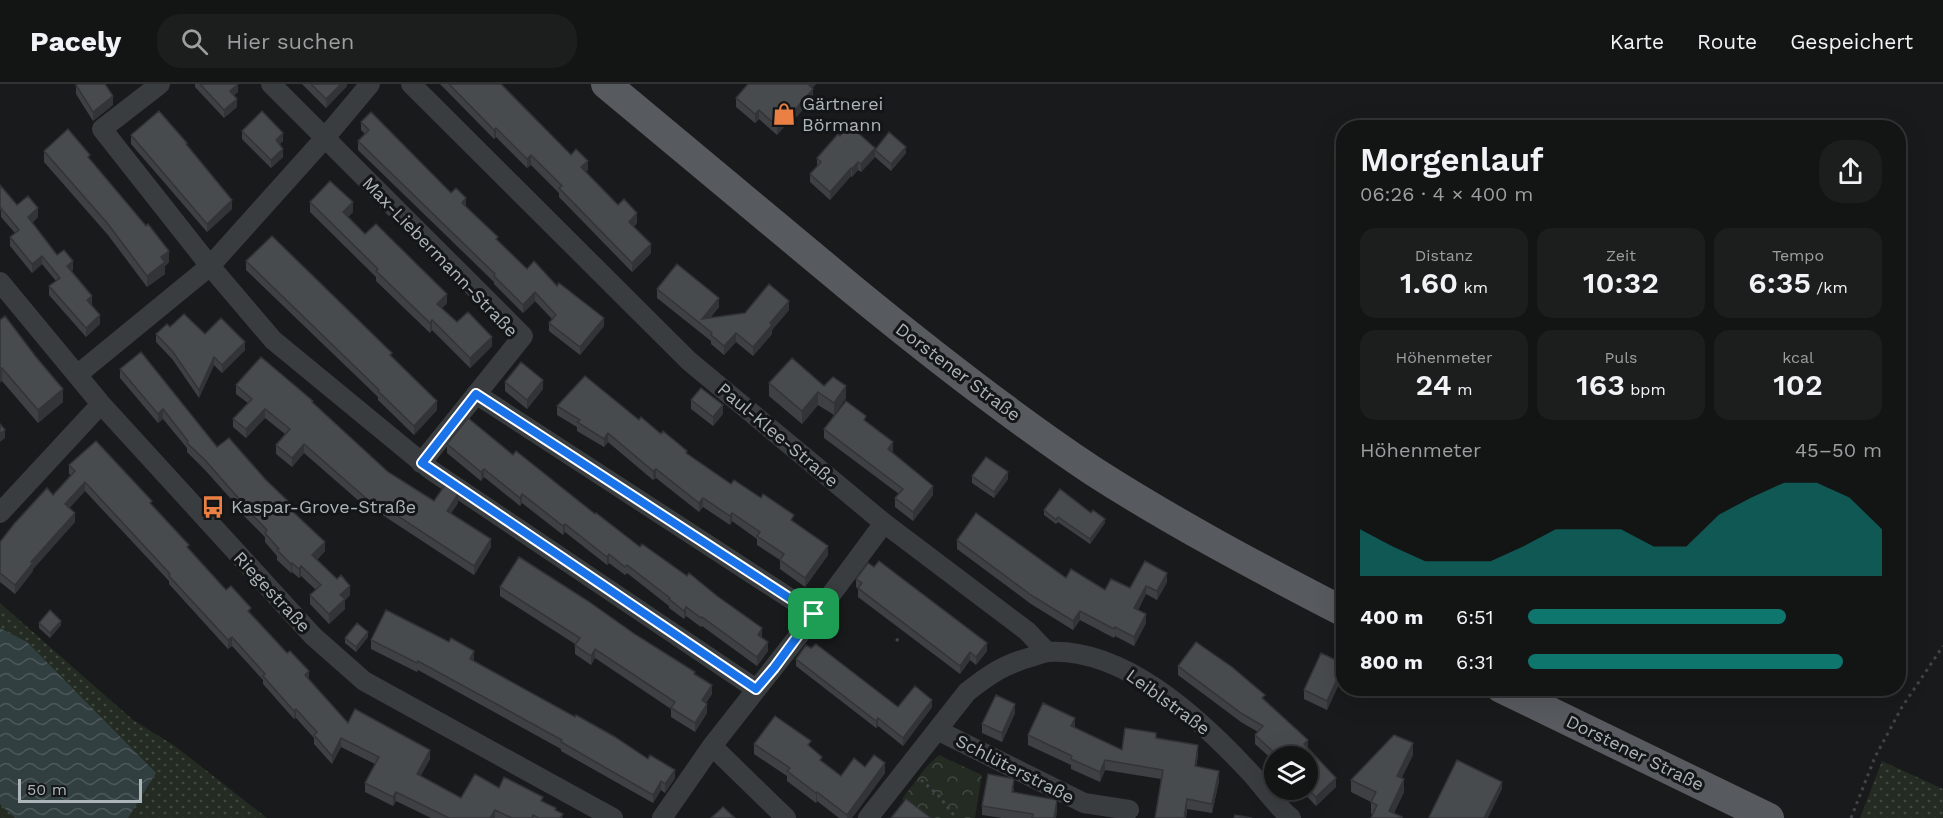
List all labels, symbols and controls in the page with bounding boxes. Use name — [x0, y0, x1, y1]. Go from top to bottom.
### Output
search box — [157, 14, 577, 68]
text: Pacely — [30, 25, 121, 58]
icon: search — [178, 25, 211, 58]
text: Hier suchen — [226, 29, 354, 54]
text: Karte — [1610, 29, 1664, 54]
text: Route — [1697, 29, 1757, 54]
text: Gespeichert — [1790, 29, 1913, 54]
place label: Gärtnerei Börmann — [802, 93, 883, 135]
shop icon: Gärtnerei Börmann — [771, 101, 797, 127]
text: Morgenlauf — [1360, 140, 1544, 179]
button: share — [1819, 140, 1882, 203]
street label: Max-Liebermann-Straße — [358, 172, 522, 341]
text: 06:26 · 4 × 400 m — [1360, 182, 1533, 206]
text: Distanz — [1415, 246, 1473, 265]
text: Zeit — [1606, 246, 1636, 265]
text: Tempo — [1772, 246, 1824, 265]
text: 1.60 — [1400, 265, 1458, 300]
text: 10:32 — [1583, 265, 1659, 300]
text: 6:35 — [1748, 265, 1811, 300]
text: km — [1458, 278, 1488, 297]
text: /km — [1811, 278, 1848, 297]
street label: Dorstener Straße — [892, 318, 1025, 425]
text: Höhenmeter — [1396, 348, 1492, 367]
text: Puls — [1605, 348, 1637, 367]
text: kcal — [1782, 348, 1814, 367]
text: 24 — [1416, 367, 1452, 402]
text: 163 — [1576, 367, 1625, 402]
text: 102 — [1773, 367, 1823, 402]
street label: Paul-Klee-Straße — [714, 378, 843, 491]
text: m — [1452, 380, 1472, 399]
text: bpm — [1625, 380, 1666, 399]
text: Höhenmeter — [1360, 438, 1481, 462]
text: 45–50 m — [1795, 438, 1882, 462]
bus stop icon: Kaspar-Grove-Straße — [200, 494, 226, 520]
place label: Kaspar-Grove-Straße — [231, 496, 416, 517]
street label: Riegestraße — [230, 547, 315, 636]
pin — [788, 588, 839, 639]
icon: arrive — [797, 597, 830, 630]
text: 400 m — [1360, 605, 1423, 629]
text: 6:51 — [1456, 605, 1494, 629]
text: 800 m — [1360, 650, 1423, 674]
text: 6:31 — [1456, 650, 1494, 674]
street label: Leiblstraße — [1122, 664, 1214, 739]
street label: Dorstener Straße — [1563, 710, 1708, 795]
street label: Schlüterstraße — [953, 730, 1078, 807]
map controls — [1264, 746, 1318, 800]
button: layers — [1264, 746, 1318, 800]
scale bar — [18, 776, 142, 804]
text: 50 m — [27, 780, 67, 799]

